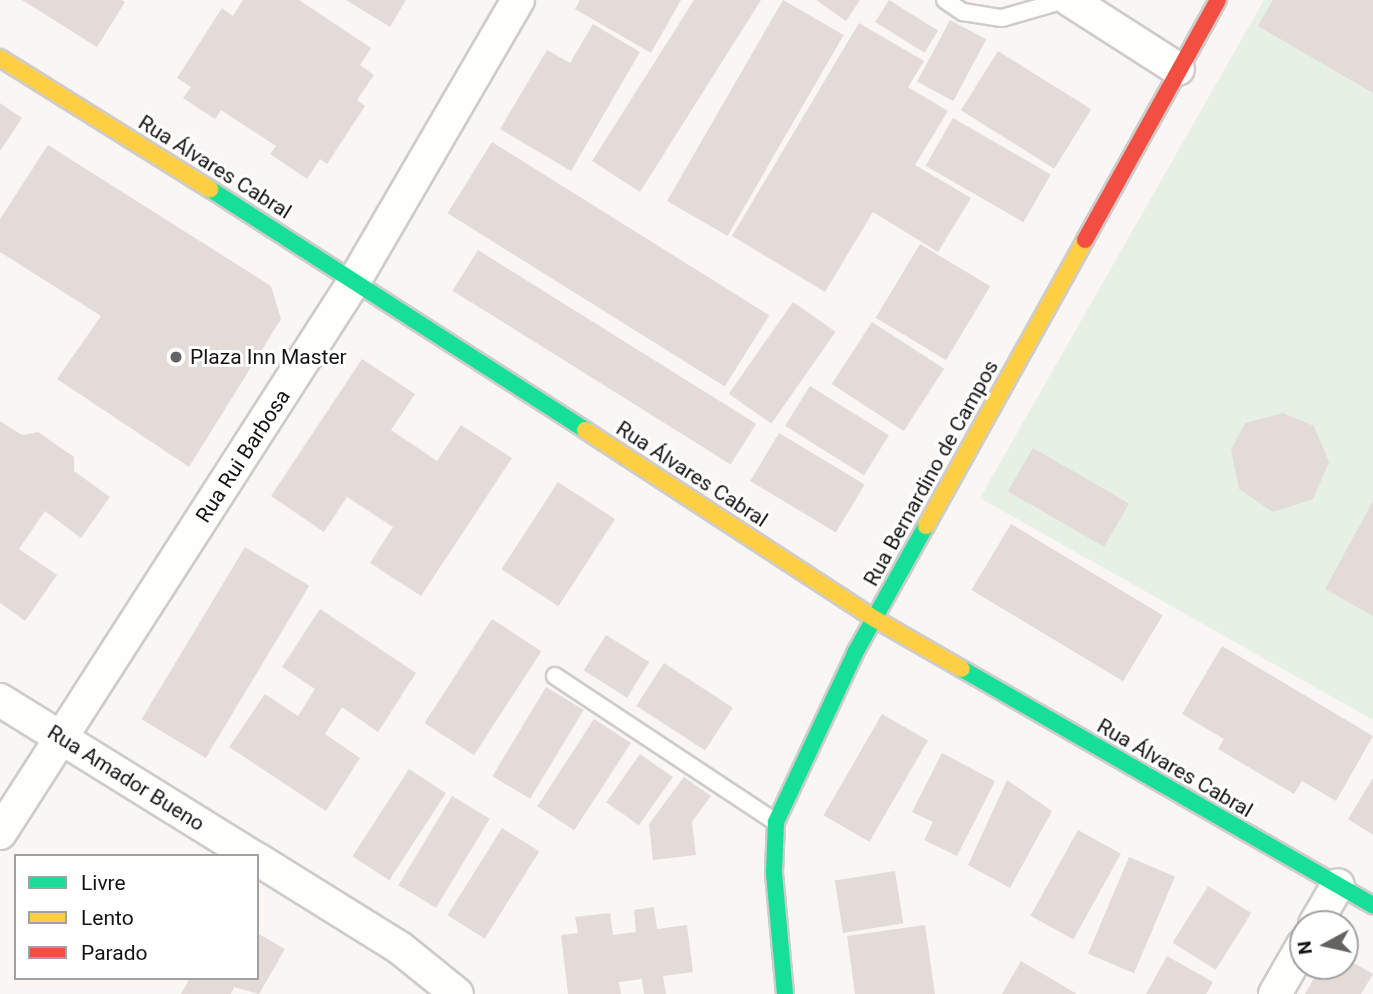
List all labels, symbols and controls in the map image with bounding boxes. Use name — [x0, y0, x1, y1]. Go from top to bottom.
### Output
street label: Rua Álvares Cabral — [134, 110, 296, 224]
place label: Plaza Inn Master — [190, 344, 347, 370]
marker: Plaza Inn Master — [168, 349, 184, 365]
street label: Rua Bernardino de Campos — [858, 356, 1004, 590]
street label: Rua Rui Barbosa — [191, 385, 295, 527]
street label: Rua Álvares Cabral — [611, 416, 773, 532]
street label: Rua Álvares Cabral — [1093, 713, 1257, 823]
street label: Rua Amador Bueno — [43, 720, 209, 836]
legend — [14, 854, 259, 980]
text: Livre — [81, 871, 126, 895]
text: Lento — [81, 906, 134, 930]
north arrow — [1289, 910, 1359, 980]
text: N — [1292, 939, 1317, 956]
text: Parado — [81, 941, 148, 965]

